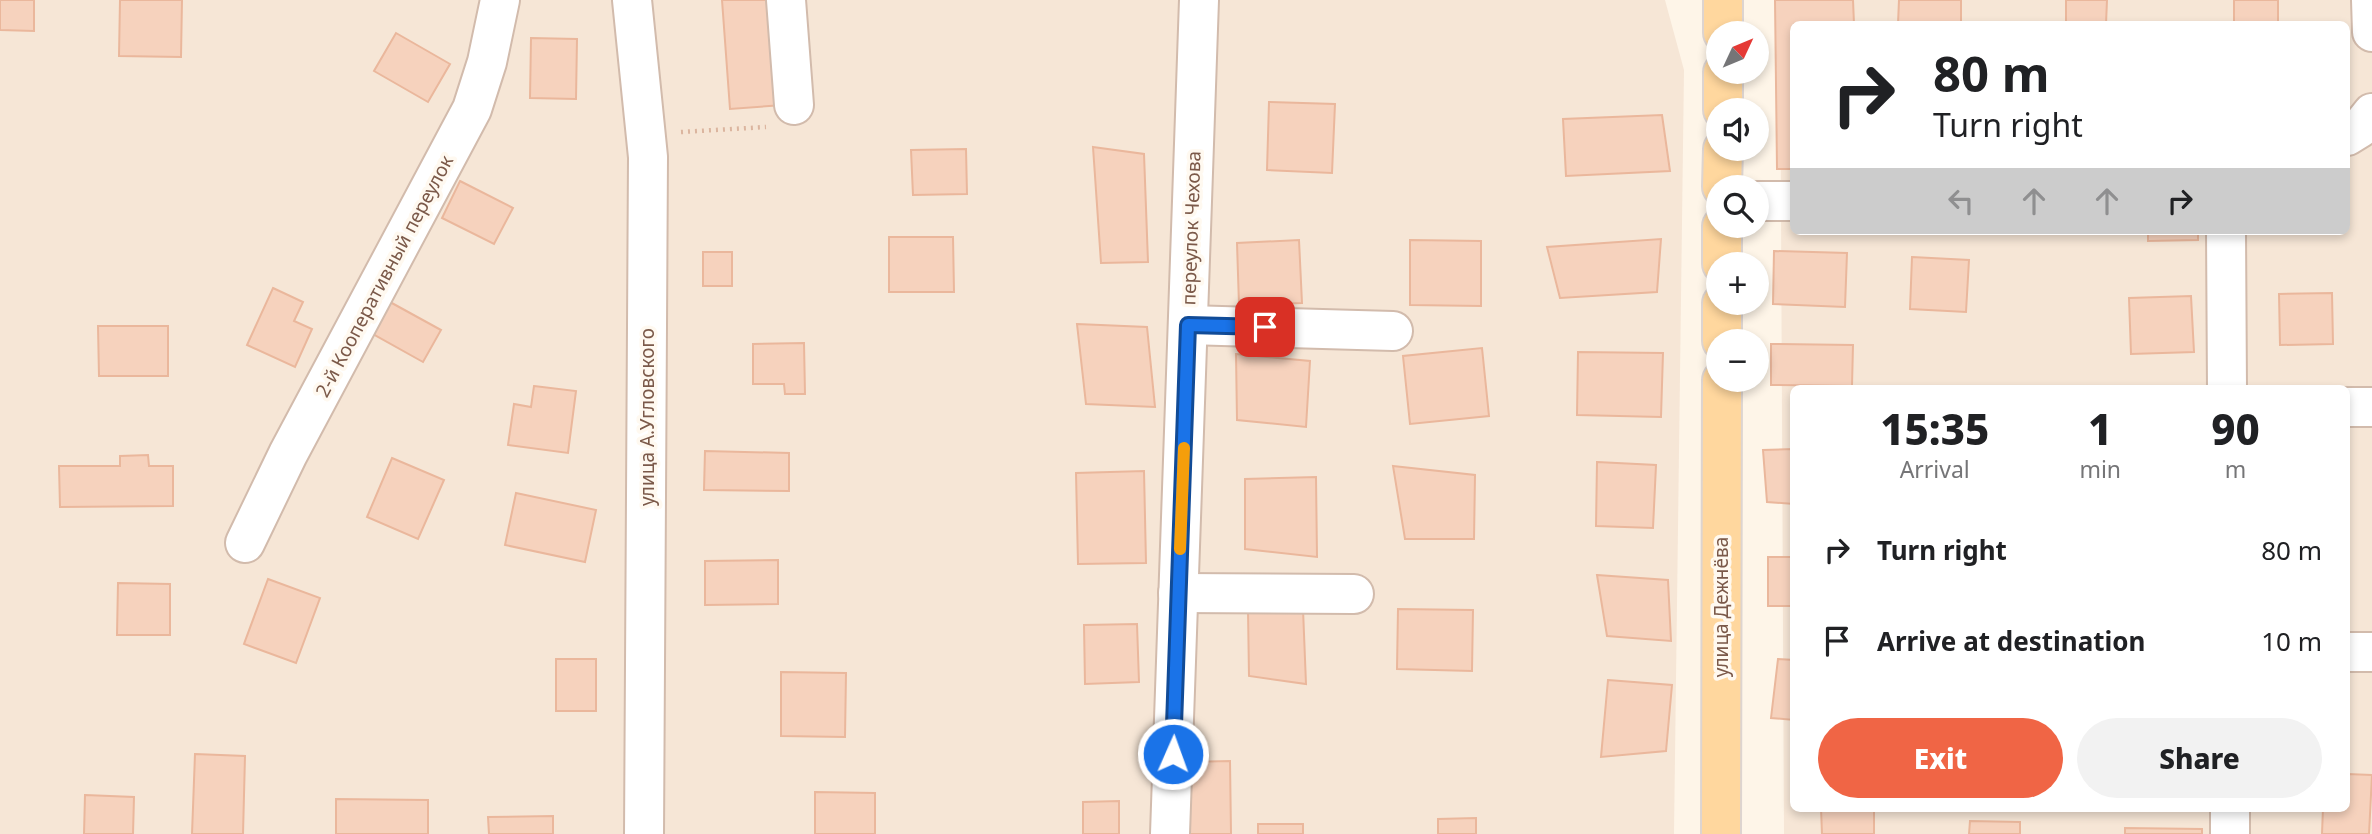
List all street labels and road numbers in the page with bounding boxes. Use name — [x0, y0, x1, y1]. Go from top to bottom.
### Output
street label: 2-й Кооперативный переулок — [309, 150, 459, 402]
street label: переулок Чехова — [1175, 150, 1207, 306]
street label: улица А.Угловского — [634, 328, 660, 506]
street label: улица Дежнёва — [1708, 537, 1734, 677]

